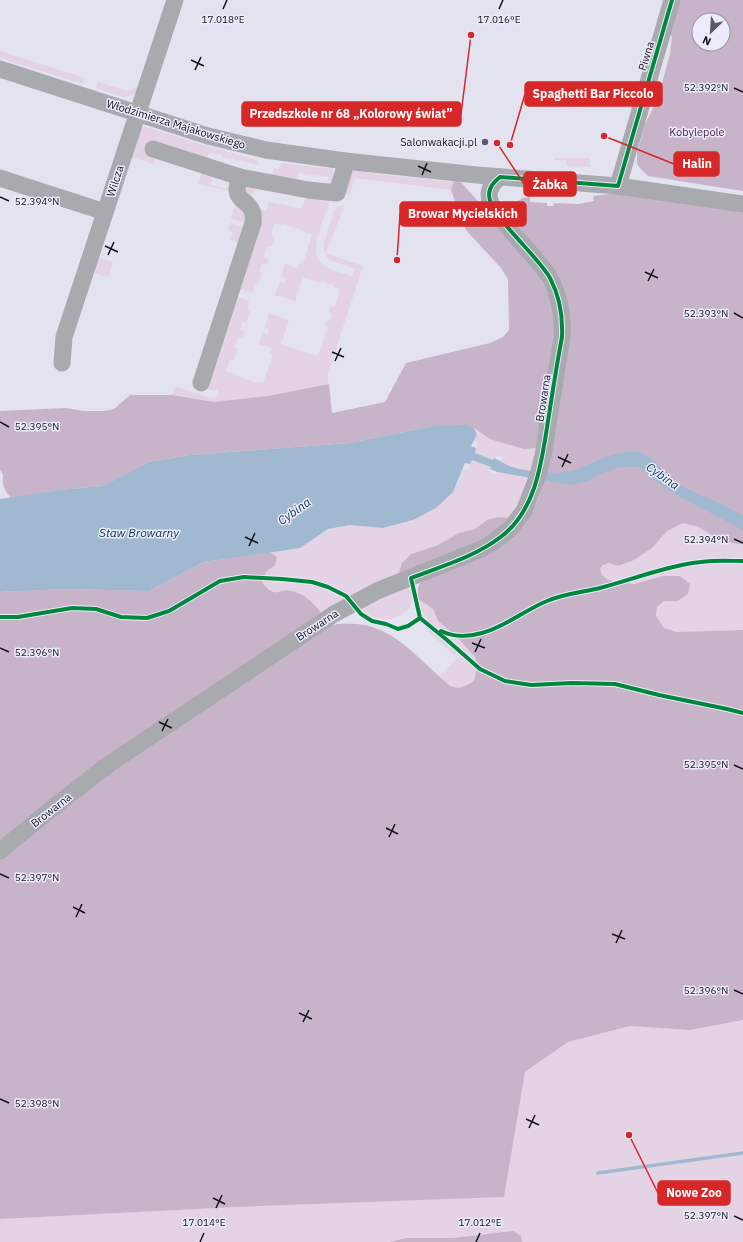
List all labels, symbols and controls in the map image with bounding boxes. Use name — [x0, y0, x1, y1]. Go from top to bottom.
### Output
north arrow — [691, 12, 731, 52]
text: 17.018°E — [201, 13, 245, 26]
text: 17.016°E — [477, 13, 521, 26]
text: N — [700, 33, 713, 49]
street label: Piwna — [635, 40, 657, 72]
text: 52.392°N — [684, 81, 728, 94]
callout: Spaghetti Bar Piccolo — [525, 82, 662, 106]
text: Spaghetti Bar Piccolo — [533, 86, 654, 101]
street label: Włodzimierza Majakowskiego — [105, 96, 247, 152]
callout: Przedszkole nr 68 „Kolorowy świat” — [242, 102, 461, 126]
text: Przedszkole nr 68 „Kolorowy świat” — [249, 106, 453, 121]
park label: Kobylepole — [669, 125, 725, 139]
place label: Salonwakacji.pl — [400, 135, 477, 149]
marker: Salonwakacji.pl — [480, 137, 490, 147]
callout: Halin — [674, 152, 719, 176]
text: Halin — [682, 156, 712, 171]
street label: Wilcza — [103, 163, 127, 198]
callout: Żabka — [524, 172, 576, 196]
text: Żabka — [532, 177, 568, 192]
text: 52.394°N — [15, 195, 59, 208]
callout: Browar Mycielskich — [400, 202, 526, 226]
text: Browar Mycielskich — [408, 206, 518, 221]
text: 52.393°N — [684, 307, 728, 320]
street label: Browarna — [532, 373, 554, 423]
text: 52.395°N — [15, 420, 59, 433]
water label: Cybina — [644, 459, 682, 493]
water label: Cybina — [275, 494, 313, 528]
water label: Staw Browarny — [99, 525, 180, 540]
text: 52.394°N — [684, 533, 728, 546]
street label: Browarna — [293, 606, 341, 644]
text: 52.396°N — [15, 646, 59, 659]
text: 52.395°N — [684, 758, 728, 771]
street label: Browarna — [28, 790, 74, 830]
text: 52.397°N — [15, 871, 59, 884]
text: 52.396°N — [684, 984, 728, 997]
text: 52.398°N — [15, 1097, 59, 1110]
callout: Nowe Zoo — [658, 1181, 730, 1205]
text: Nowe Zoo — [666, 1185, 722, 1200]
text: 52.397°N — [684, 1209, 728, 1222]
text: 17.014°E — [182, 1216, 226, 1229]
text: 17.012°E — [458, 1216, 502, 1229]

